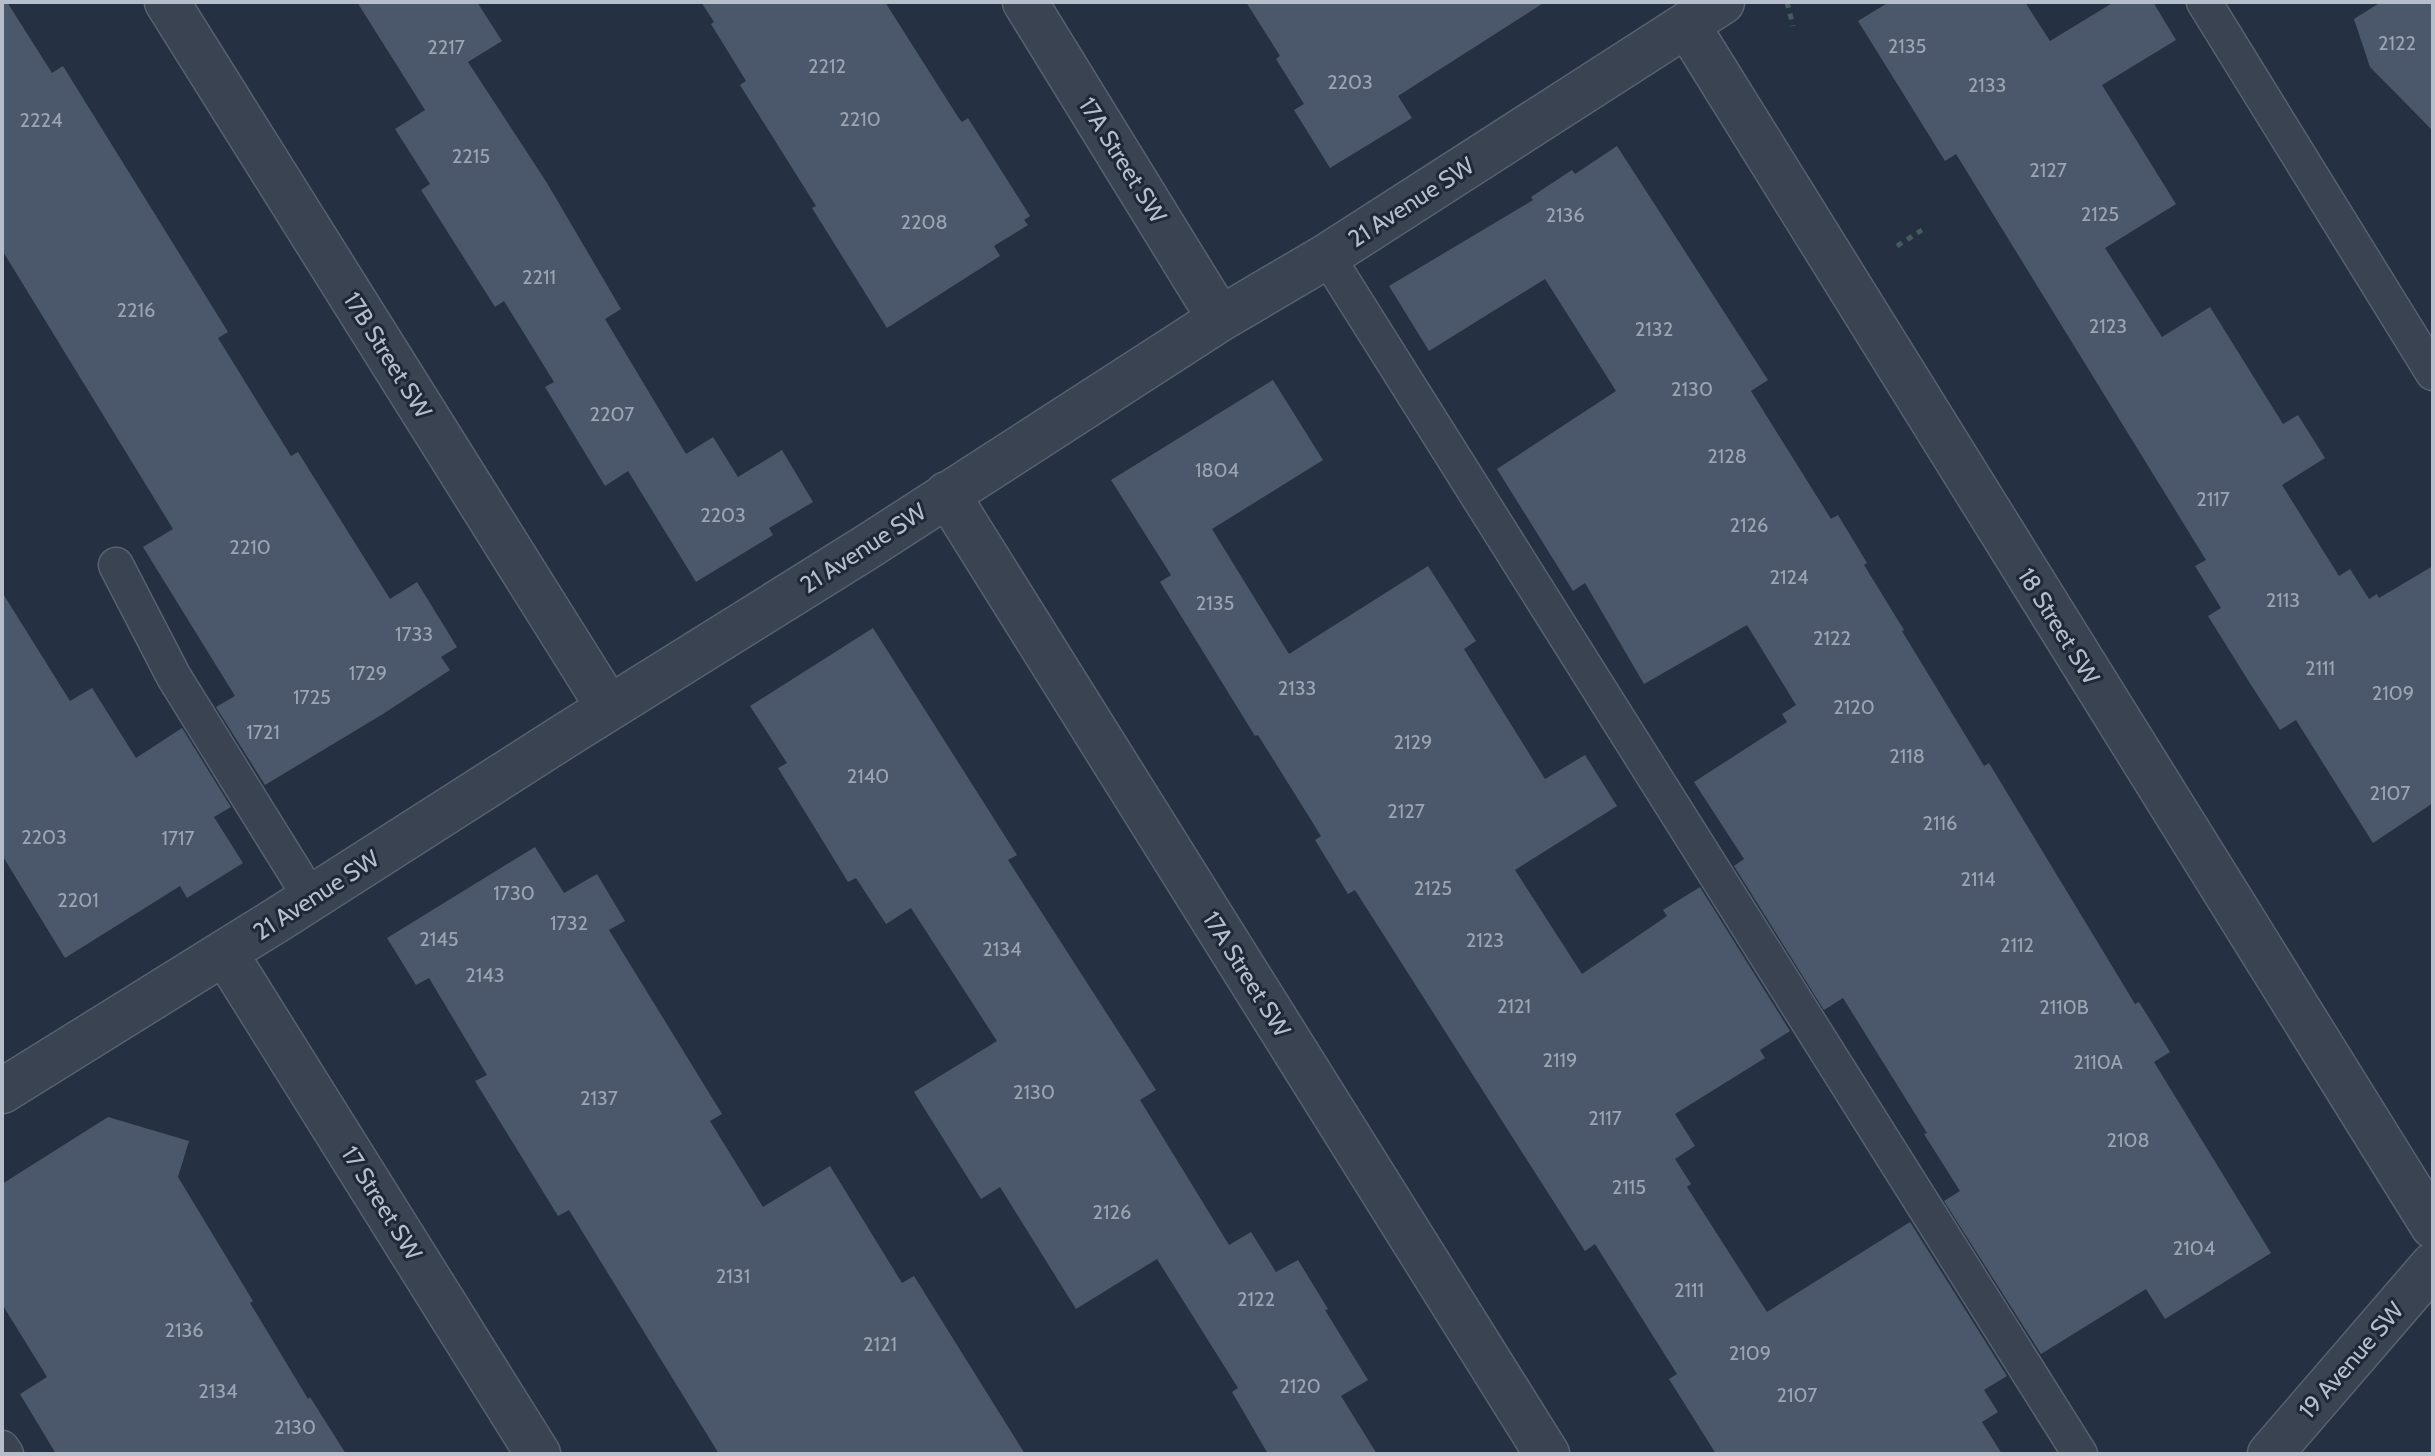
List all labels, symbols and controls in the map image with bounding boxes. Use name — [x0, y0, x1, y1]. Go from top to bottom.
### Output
house number: 2122 — [2378, 31, 2416, 55]
house number: 2135 — [1888, 34, 1926, 58]
house number: 2217 — [427, 35, 465, 59]
house number: 2212 — [808, 54, 846, 78]
house number: 2203 — [1327, 70, 1373, 94]
house number: 2133 — [1968, 73, 2006, 97]
street label: 17A Street SW — [1073, 92, 1173, 228]
house number: 2210 — [839, 107, 881, 131]
house number: 2224 — [20, 108, 63, 132]
house number: 2215 — [452, 144, 490, 168]
street label: 21 Avenue SW — [1343, 150, 1480, 253]
house number: 2127 — [2029, 158, 2067, 182]
house number: 2125 — [2081, 202, 2119, 226]
house number: 2136 — [1545, 203, 1585, 227]
house number: 2208 — [900, 210, 948, 234]
house number: 2211 — [522, 265, 556, 289]
street label: 17B Street SW — [338, 286, 438, 424]
house number: 2216 — [117, 298, 155, 322]
house number: 2123 — [2089, 314, 2127, 338]
house number: 2132 — [1635, 317, 1673, 341]
house number: 2130 — [1671, 377, 1713, 401]
house number: 2207 — [590, 402, 634, 426]
house number: 2128 — [1707, 444, 1747, 468]
house number: 1804 — [1195, 458, 1240, 482]
house number: 2117 — [2196, 487, 2230, 511]
street label: 21 Avenue SW — [795, 496, 932, 599]
house number: 2203 — [700, 503, 746, 527]
house number: 2126 — [1730, 513, 1768, 537]
house number: 2210 — [229, 535, 271, 559]
street label: 18 Street SW — [2012, 563, 2106, 690]
house number: 2124 — [1769, 565, 1809, 589]
house number: 2113 — [2266, 588, 2300, 612]
house number: 2135 — [1196, 591, 1234, 615]
house number: 1733 — [395, 622, 433, 646]
house number: 2122 — [1813, 626, 1851, 650]
house number: 2111 — [2305, 656, 2335, 680]
house number: 1729 — [349, 661, 387, 685]
house number: 2133 — [1278, 676, 1316, 700]
house number: 2109 — [2372, 681, 2414, 705]
house number: 1725 — [293, 685, 331, 709]
house number: 2120 — [1833, 695, 1875, 719]
house number: 1721 — [246, 720, 280, 744]
house number: 2129 — [1394, 730, 1432, 754]
house number: 2118 — [1889, 744, 1925, 768]
house number: 2140 — [847, 764, 889, 788]
house number: 2107 — [2370, 781, 2410, 805]
house number: 2127 — [1387, 799, 1425, 823]
house number: 2116 — [1923, 811, 1957, 835]
house number: 2203 — [21, 825, 67, 849]
house number: 1717 — [161, 826, 195, 850]
street label: 21 Avenue SW — [248, 843, 385, 946]
house number: 2114 — [1960, 867, 1996, 891]
house number: 2125 — [1414, 876, 1452, 900]
house number: 1730 — [493, 881, 535, 905]
house number: 2201 — [57, 888, 99, 912]
street label: 17A Street SW — [1197, 906, 1297, 1042]
house number: 1732 — [550, 911, 588, 935]
house number: 2145 — [419, 927, 459, 951]
house number: 2123 — [1466, 928, 1504, 952]
house number: 2112 — [2000, 933, 2034, 957]
house number: 2134 — [982, 937, 1022, 961]
house number: 2143 — [465, 963, 505, 987]
house number: 2121 — [1497, 994, 1531, 1018]
house number: 2110B — [2039, 995, 2089, 1019]
house number: 2119 — [1543, 1048, 1577, 1072]
house number: 2110A — [2073, 1050, 2123, 1074]
house number: 2130 — [1013, 1080, 1055, 1104]
house number: 2137 — [580, 1086, 618, 1110]
house number: 2117 — [1588, 1106, 1622, 1130]
house number: 2108 — [2106, 1128, 2150, 1152]
street label: 17 Street SW — [335, 1141, 429, 1266]
house number: 2115 — [1612, 1175, 1646, 1199]
house number: 2126 — [1093, 1200, 1131, 1224]
house number: 2104 — [2173, 1236, 2216, 1260]
house number: 2131 — [716, 1264, 750, 1288]
house number: 2111 — [1674, 1278, 1704, 1302]
house number: 2122 — [1237, 1287, 1275, 1311]
street label: 19 Avenue SW — [2292, 1296, 2410, 1424]
house number: 2136 — [164, 1318, 204, 1342]
house number: 2121 — [863, 1332, 897, 1356]
house number: 2109 — [1729, 1341, 1771, 1365]
house number: 2120 — [1279, 1374, 1321, 1398]
house number: 2134 — [198, 1379, 238, 1403]
house number: 2107 — [1777, 1383, 1817, 1407]
house number: 2130 — [274, 1415, 316, 1439]

